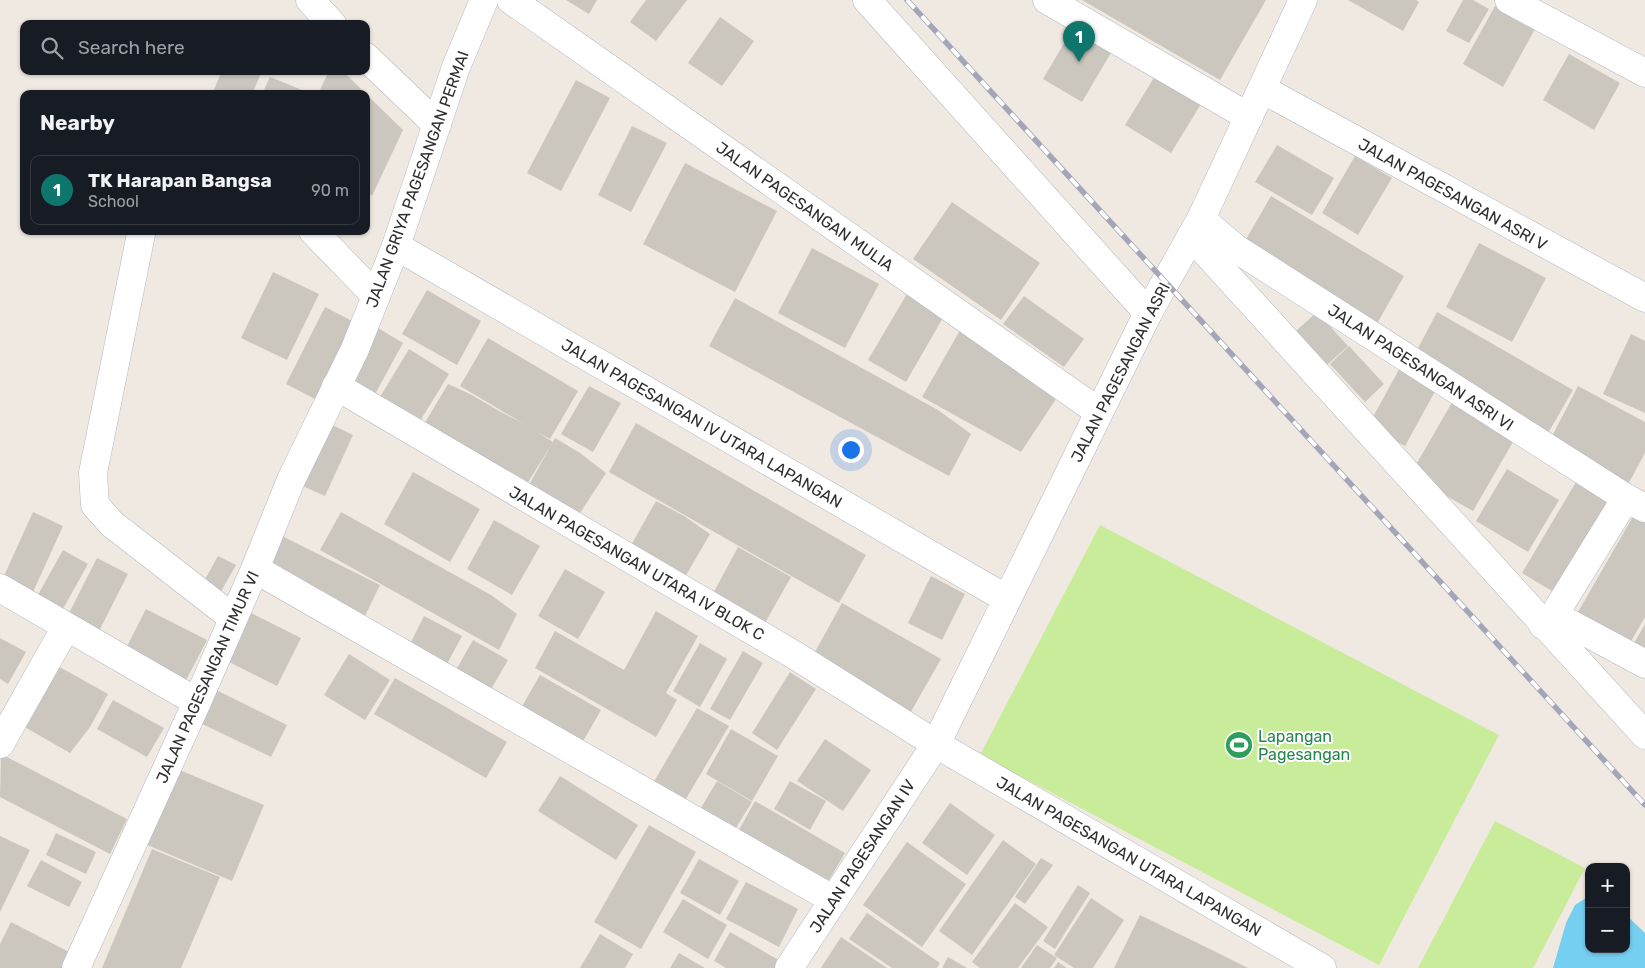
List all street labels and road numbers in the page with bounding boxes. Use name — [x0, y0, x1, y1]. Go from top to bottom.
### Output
street label: JALAN GRIYA PAGESANGAN PERMAI — [362, 48, 473, 310]
street label: JALAN PAGESANGAN ASRI V — [1355, 134, 1551, 254]
street label: JALAN PAGESANGAN MULIA — [712, 138, 897, 275]
street label: JALAN PAGESANGAN ASRI — [1067, 279, 1174, 465]
street label: JALAN PAGESANGAN ASRI VI — [1324, 300, 1517, 435]
street label: JALAN PAGESANGAN IV UTARA LAPANGAN — [558, 335, 845, 512]
street label: JALAN PAGESANGAN UTARA IV BLOK C — [506, 482, 768, 645]
street label: JALAN PAGESANGAN TIMUR VI — [152, 568, 263, 786]
street label: JALAN PAGESANGAN UTARA LAPANGAN — [993, 773, 1265, 940]
street label: JALAN PAGESANGAN IV — [806, 776, 919, 937]

